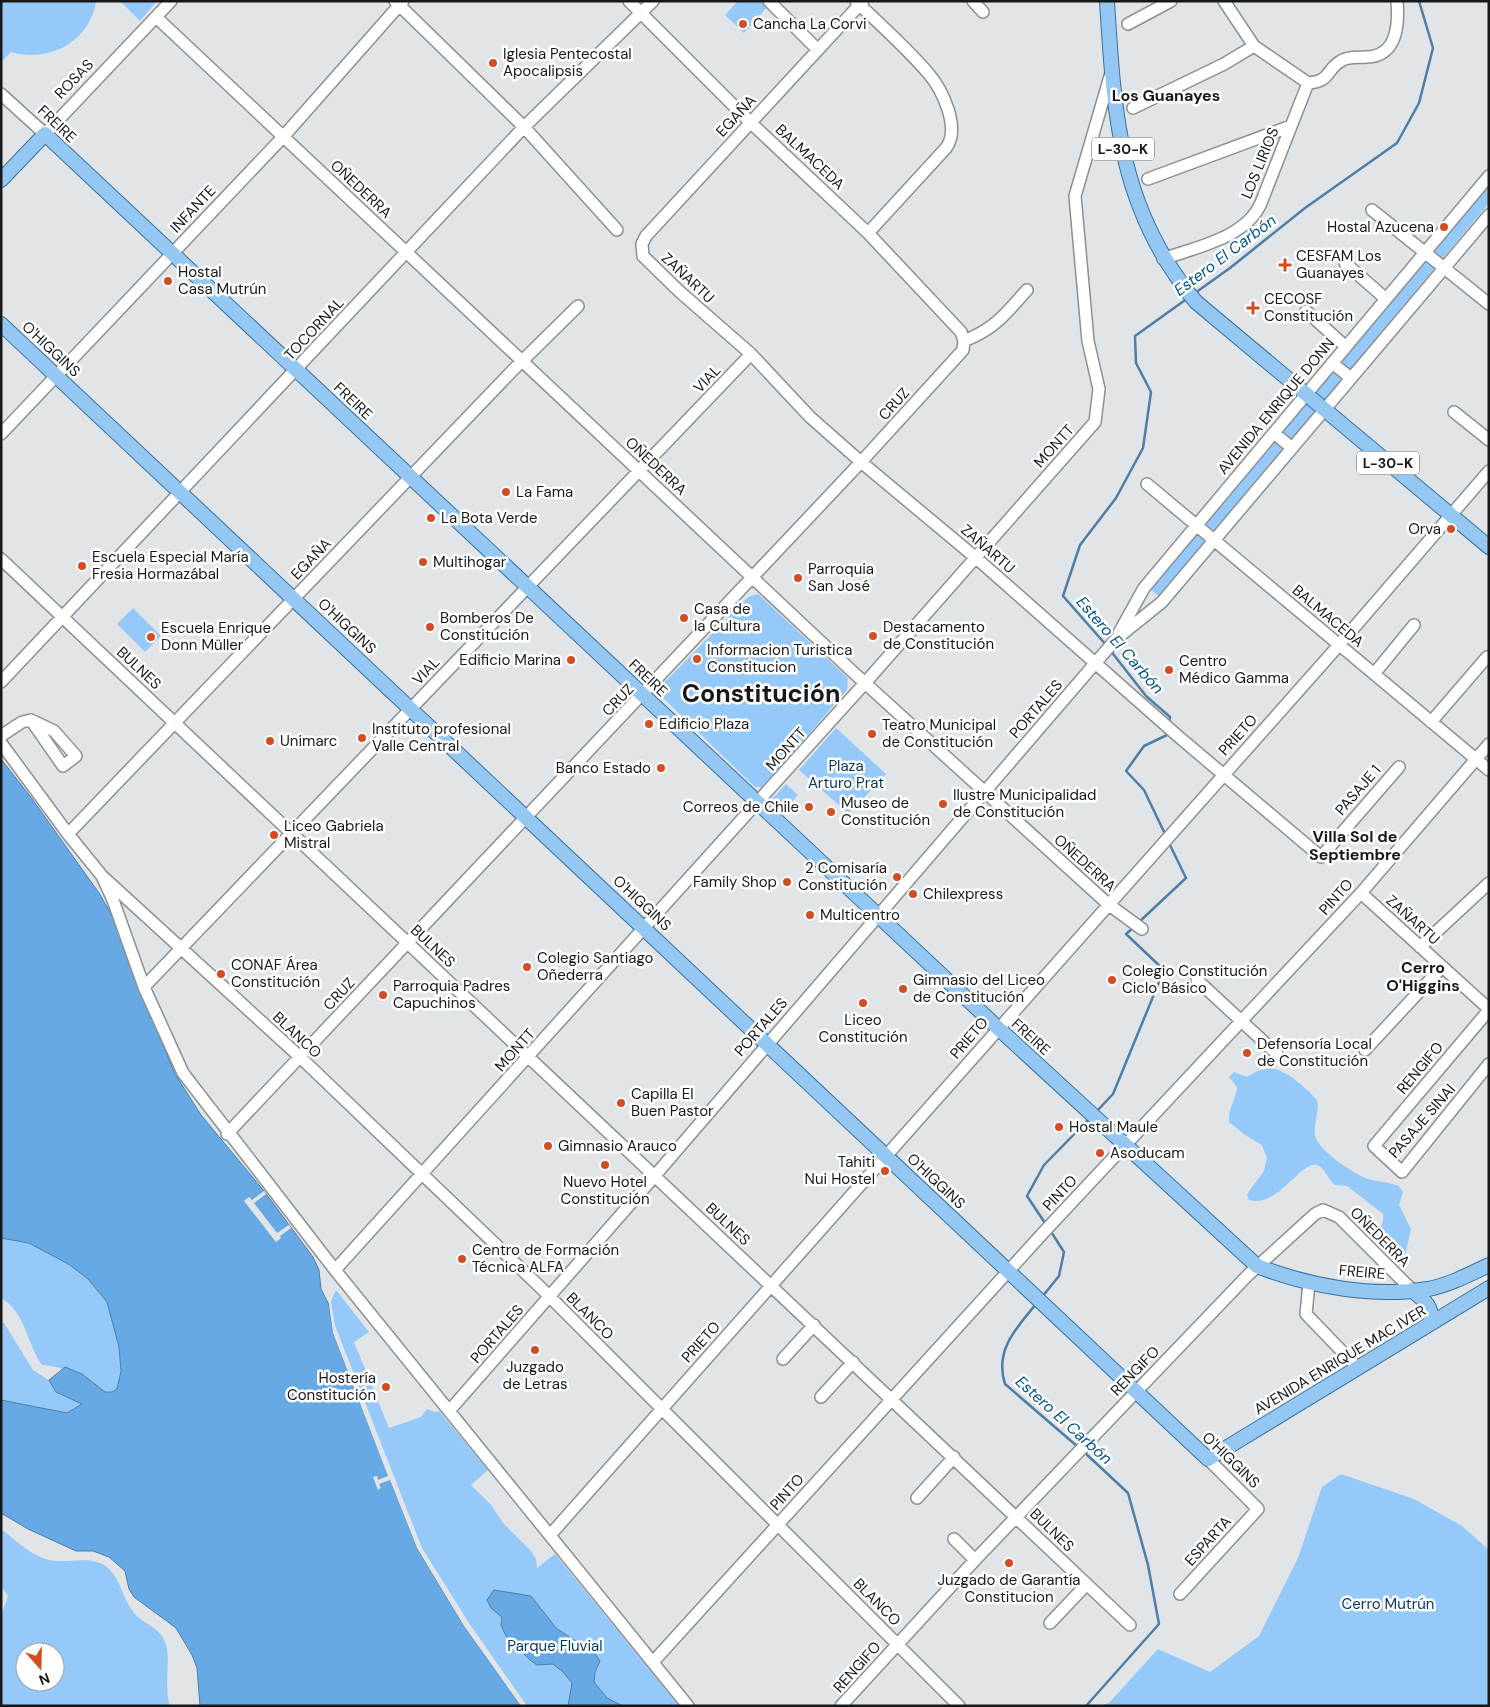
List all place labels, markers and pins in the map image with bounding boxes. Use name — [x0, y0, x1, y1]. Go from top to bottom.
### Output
place label: Cancha La Corvi — [753, 14, 867, 34]
marker: Cancha La Corvi — [737, 18, 749, 30]
place label: Iglesia Pentecostal Apocalipsis — [503, 44, 632, 81]
marker: Iglesia Pentecostal Apocalipsis — [487, 57, 499, 69]
place label: Hostal Azucena — [1327, 217, 1434, 237]
marker: Hostal Azucena — [1438, 221, 1450, 233]
place label: CESFAM Los Guanayes — [1296, 246, 1381, 283]
marker: CESFAM Los Guanayes — [1278, 258, 1292, 272]
place label: Hostal Casa Mutrún — [178, 262, 266, 299]
marker: Hostal Casa Mutrún — [162, 275, 174, 287]
place label: CECOSF Constitución — [1264, 289, 1353, 326]
marker: CECOSF Constitución — [1246, 301, 1260, 315]
place label: La Fama — [516, 482, 573, 502]
marker: La Fama — [500, 486, 512, 498]
place label: La Bota Verde — [441, 508, 538, 528]
marker: La Bota Verde — [425, 512, 437, 524]
place label: Orva — [1408, 519, 1441, 539]
marker: Orva — [1445, 523, 1457, 535]
place label: Escuela Especial María Fresia Hormazábal — [92, 547, 249, 584]
place label: Multihogar — [433, 552, 507, 572]
marker: Multihogar — [417, 556, 429, 568]
place label: Parroquia San José — [808, 559, 874, 596]
marker: Escuela Especial María Fresia Hormazábal — [76, 560, 88, 572]
marker: Parroquia San José — [792, 572, 804, 584]
place label: Casa de la Cultura — [694, 599, 760, 636]
place label: Bomberos De Constitución — [440, 608, 534, 645]
marker: Casa de la Cultura — [678, 612, 690, 624]
place label: Destacamento de Constitución — [883, 617, 994, 654]
place label: Escuela Enrique Donn Müller — [161, 618, 271, 655]
marker: Bomberos De Constitución — [424, 621, 436, 633]
marker: Destacamento de Constitución — [867, 630, 879, 642]
marker: Escuela Enrique Donn Müller — [145, 631, 157, 643]
place label: Informacion Turistica Constitucion — [707, 640, 852, 677]
place label: Edificio Marina — [459, 650, 561, 670]
place label: Centro Médico Gamma — [1179, 651, 1289, 688]
marker: Informacion Turistica Constitucion — [691, 653, 703, 665]
marker: Edificio Marina — [565, 654, 577, 666]
marker: Centro Médico Gamma — [1163, 664, 1175, 676]
place label: Edificio Plaza — [659, 714, 749, 734]
place label: Teatro Municipal de Constitución — [882, 715, 996, 752]
marker: Edificio Plaza — [643, 718, 655, 730]
place label: Instituto profesional Valle Central — [372, 719, 511, 756]
marker: Teatro Municipal de Constitución — [866, 728, 878, 740]
place label: Unimarc — [280, 731, 337, 751]
marker: Instituto profesional Valle Central — [356, 732, 368, 744]
marker: Unimarc — [264, 735, 276, 747]
place label: Banco Estado — [556, 758, 651, 778]
marker: Banco Estado — [655, 762, 667, 774]
place label: Ilustre Municipalidad de Constitución — [953, 785, 1096, 822]
place label: Museo de Constitución — [841, 793, 930, 830]
place label: Correos de Chile — [683, 797, 799, 817]
marker: Ilustre Municipalidad de Constitución — [937, 798, 949, 810]
marker: Correos de Chile — [803, 801, 815, 813]
marker: Museo de Constitución — [825, 806, 837, 818]
place label: Liceo Gabriela Mistral — [284, 816, 384, 853]
marker: Liceo Gabriela Mistral — [268, 829, 280, 841]
place label: 2 Comisaría Constitución — [798, 858, 887, 895]
marker: 2 Comisaría Constitución — [891, 871, 903, 883]
place label: Family Shop — [693, 872, 777, 892]
marker: Family Shop — [781, 876, 793, 888]
place label: Chilexpress — [923, 884, 1003, 904]
marker: Chilexpress — [907, 888, 919, 900]
place label: Multicentro — [820, 905, 900, 925]
marker: Multicentro — [804, 909, 816, 921]
place label: Colegio Santiago Oñederra — [537, 948, 654, 985]
place label: CONAF Área Constitución — [231, 955, 320, 992]
marker: Colegio Santiago Oñederra — [521, 961, 533, 973]
place label: Colegio Constitución Ciclo Básico — [1122, 961, 1267, 998]
marker: CONAF Área Constitución — [215, 968, 227, 980]
place label: Gimnasio del Liceo de Constitución — [913, 970, 1045, 1007]
marker: Colegio Constitución Ciclo Básico — [1106, 974, 1118, 986]
place label: Parroquia Padres Capuchinos — [393, 976, 510, 1013]
marker: Gimnasio del Liceo de Constitución — [897, 983, 909, 995]
marker: Parroquia Padres Capuchinos — [377, 989, 389, 1001]
marker: Liceo Constitución — [857, 997, 869, 1009]
place label: Liceo Constitución — [818, 1010, 908, 1047]
place label: Defensoría Local de Constitución — [1257, 1034, 1372, 1071]
marker: Defensoría Local de Constitución — [1241, 1047, 1253, 1059]
place label: Capilla El Buen Pastor — [631, 1084, 714, 1121]
marker: Capilla El Buen Pastor — [615, 1097, 627, 1109]
place label: Hostal Maule — [1069, 1117, 1158, 1137]
marker: Hostal Maule — [1053, 1121, 1065, 1133]
place label: Gimnasio Arauco — [558, 1136, 677, 1156]
marker: Gimnasio Arauco — [542, 1140, 554, 1152]
place label: Asoducam — [1110, 1143, 1185, 1163]
marker: Asoducam — [1094, 1147, 1106, 1159]
place label: Tahiti Nui Hostel — [805, 1152, 875, 1189]
marker: Nuevo Hotel Constitución — [599, 1159, 611, 1171]
marker: Tahiti Nui Hostel — [879, 1165, 891, 1177]
place label: Nuevo Hotel Constitución — [560, 1172, 650, 1209]
place label: Centro de Formación Técnica ALFA — [472, 1240, 619, 1277]
marker: Centro de Formación Técnica ALFA — [456, 1253, 468, 1265]
marker: Juzgado de Letras — [529, 1344, 541, 1356]
place label: Juzgado de Letras — [503, 1357, 567, 1394]
place label: Hostería Constitución — [287, 1368, 376, 1405]
marker: Hostería Constitución — [380, 1381, 392, 1393]
marker: Juzgado de Garantía Constitucion — [1003, 1557, 1015, 1569]
place label: Juzgado de Garantía Constitucion — [938, 1570, 1080, 1607]

